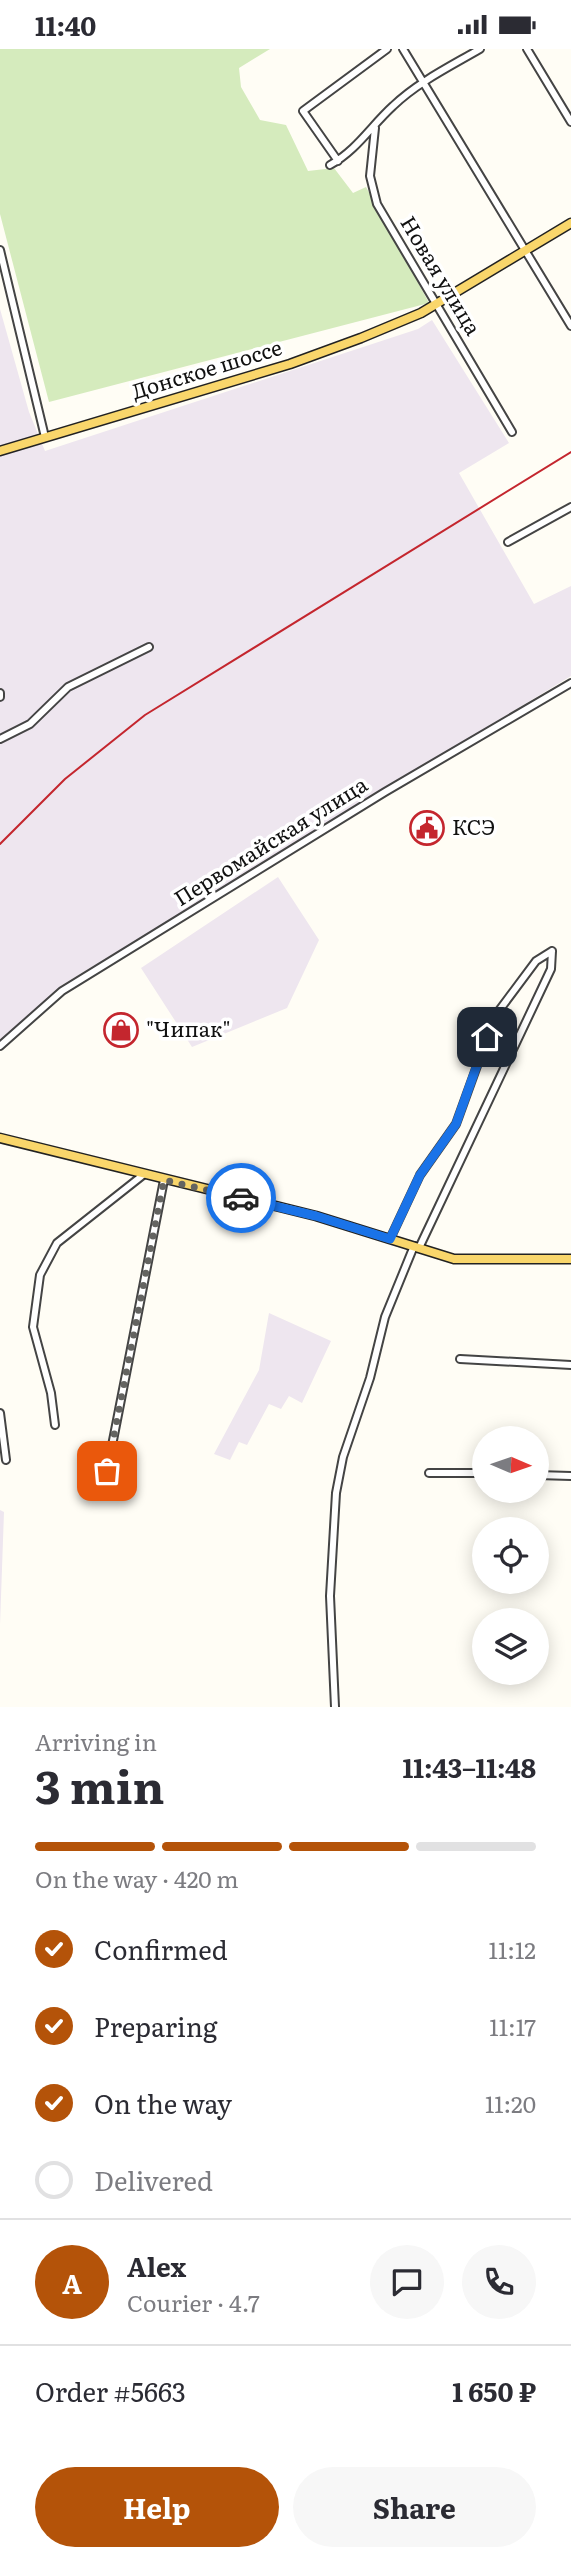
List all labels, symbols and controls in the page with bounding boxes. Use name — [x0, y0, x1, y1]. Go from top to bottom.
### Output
text: 11:40 — [35, 5, 96, 44]
street label: Новая улица — [394, 209, 490, 341]
street label: Донское шоссе — [127, 330, 285, 405]
street label: Первомайская улица — [167, 767, 373, 912]
public building icon: КСЭ — [408, 809, 446, 847]
place label: КСЭ — [452, 810, 495, 841]
pin — [457, 1007, 517, 1067]
shop icon: "Чипак" — [102, 1011, 140, 1049]
place label: "Чипак" — [146, 1012, 231, 1043]
icon: home — [468, 1018, 506, 1056]
courier — [206, 1163, 276, 1233]
icon: car — [222, 1179, 260, 1217]
north arrow — [472, 1426, 550, 1503]
map controls — [472, 1426, 549, 1685]
pin — [77, 1441, 137, 1501]
icon: bag — [88, 1452, 126, 1490]
button: locate — [472, 1517, 549, 1594]
button: layers — [472, 1608, 549, 1685]
text: Arriving in — [35, 1724, 157, 1758]
text: 11:43–11:48 — [403, 1747, 536, 1786]
text: 3 min — [35, 1750, 165, 1818]
text: On the way · 420 m — [35, 1861, 239, 1895]
text: Confirmed — [94, 1929, 228, 1968]
icon: check — [35, 1930, 73, 1968]
text: 11:12 — [489, 1932, 536, 1966]
text: Preparing — [94, 2006, 217, 2045]
icon: check — [35, 2007, 73, 2045]
text: 11:17 — [489, 2009, 536, 2043]
text: On the way — [94, 2083, 232, 2122]
icon: check — [35, 2084, 73, 2122]
text: 11:20 — [485, 2086, 536, 2120]
text: Delivered — [94, 2160, 213, 2199]
button: chat — [370, 2245, 444, 2319]
button: phone — [462, 2245, 536, 2319]
text: Alex — [127, 2246, 186, 2285]
text: A — [62, 2263, 82, 2302]
text: Courier · 4.7 — [127, 2285, 260, 2319]
text: Order #5663 — [35, 2371, 186, 2410]
text: 1 650 ₽ — [452, 2371, 536, 2410]
button: Help — [35, 2467, 279, 2547]
button: Share — [293, 2467, 536, 2547]

